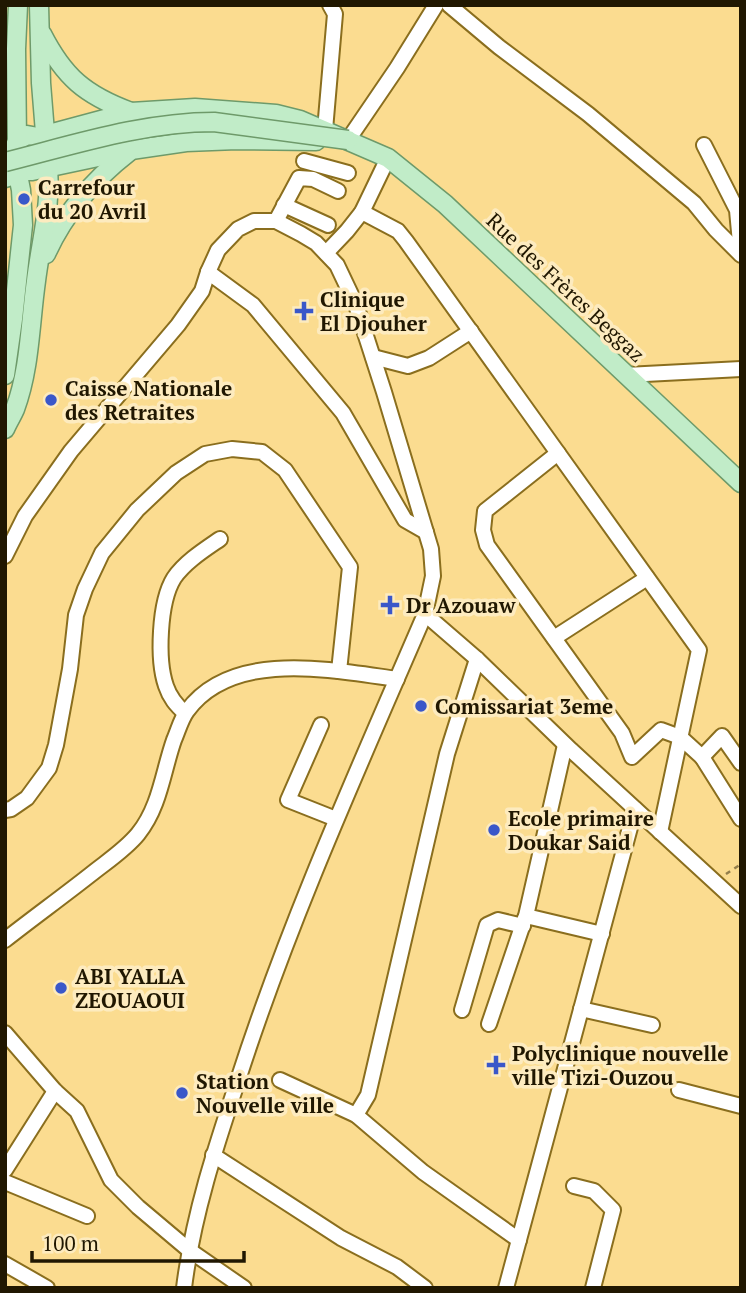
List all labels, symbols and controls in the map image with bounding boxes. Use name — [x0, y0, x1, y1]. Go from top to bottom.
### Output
place label: Carrefour du 20 Avril — [38, 173, 147, 225]
marker: Carrefour du 20 Avril — [16, 191, 32, 207]
street label: Rue des Frères Beggaz — [481, 206, 651, 368]
place label: Clinique El Djouher — [320, 285, 427, 337]
marker: Clinique El Djouher — [294, 301, 314, 321]
place label: Caisse Nationale des Retraites — [65, 374, 232, 426]
marker: Caisse Nationale des Retraites — [43, 392, 59, 408]
place label: Dr Azouaw — [406, 591, 516, 619]
marker: Dr Azouaw — [380, 595, 400, 615]
place label: Comissariat 3eme — [435, 692, 613, 720]
marker: Comissariat 3eme — [413, 698, 429, 714]
place label: Ecole primaire Doukar Said — [508, 804, 654, 856]
marker: Ecole primaire Doukar Said — [486, 822, 502, 838]
place label: ABI YALLA ZEOUAOUI — [75, 962, 186, 1014]
marker: ABI YALLA ZEOUAOUI — [53, 980, 69, 996]
place label: Polyclinique nouvelle ville Tizi-Ouzou — [511, 1039, 729, 1091]
marker: Polyclinique nouvelle ville Tizi-Ouzou — [486, 1055, 506, 1075]
place label: Station Nouvelle ville — [196, 1067, 334, 1119]
marker: Station Nouvelle ville — [174, 1085, 190, 1101]
scale bar — [32, 1220, 243, 1264]
text: 100 m — [42, 1229, 99, 1257]

